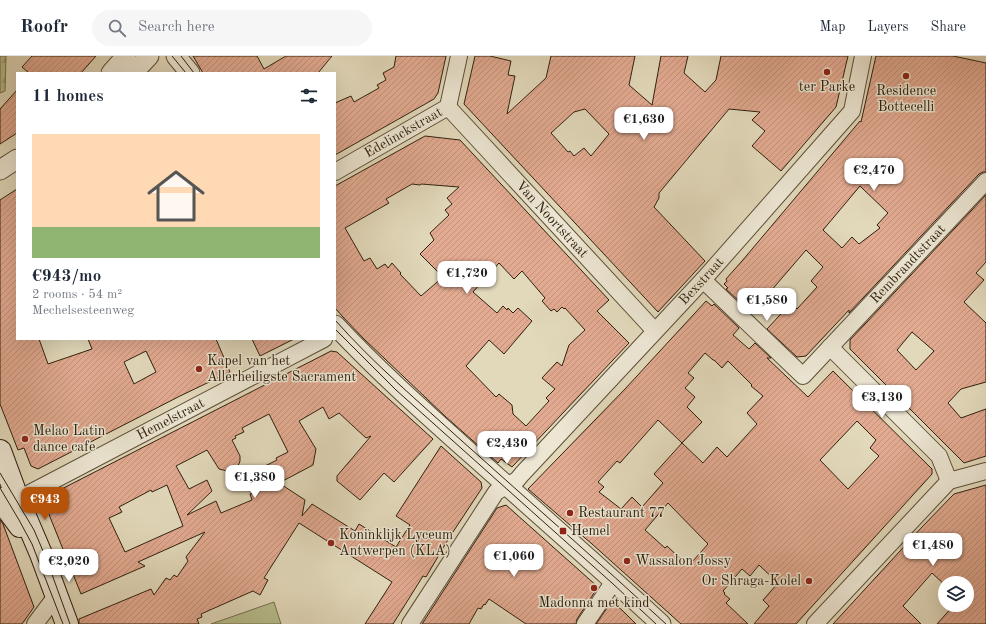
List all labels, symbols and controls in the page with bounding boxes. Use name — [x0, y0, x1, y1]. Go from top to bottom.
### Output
search box — [92, 10, 372, 46]
icon: search — [106, 17, 128, 39]
text: Roofr — [20, 18, 68, 37]
text: Search here — [138, 20, 215, 35]
text: Map — [820, 20, 846, 34]
text: Layers — [868, 20, 909, 34]
text: Share — [931, 20, 966, 34]
marker: ter Parke — [822, 67, 832, 77]
marker: Residence Bottecelli — [901, 71, 911, 81]
place label: ter Parke — [799, 80, 855, 94]
place label: Residence Bottecelli — [876, 84, 936, 114]
icon: filters — [298, 85, 320, 107]
text: 11 homes — [32, 88, 104, 105]
street label: Edelinckstraat — [362, 105, 445, 160]
pin: €1,630 — [611, 107, 677, 141]
text: €1,630 — [623, 113, 665, 126]
pin: €2,470 — [841, 158, 907, 192]
icon: home — [140, 160, 212, 232]
text: €2,470 — [853, 164, 895, 177]
street label: Van Noortstraat — [513, 178, 591, 261]
street label: Rembrandtstraat — [868, 222, 948, 306]
street label: Bexstraat — [677, 255, 727, 308]
pin: €1,720 — [434, 261, 500, 295]
text: €1,720 — [446, 267, 488, 280]
text: €943/mo — [32, 268, 101, 285]
text: 2 rooms · 54 m² — [32, 288, 122, 301]
pin: €1,580 — [734, 288, 800, 322]
text: €1,580 — [746, 294, 788, 307]
text: Mechelsesteenweg — [32, 304, 134, 317]
place label: Kapel van het Allerheiligste Sacrament — [207, 354, 356, 384]
marker: Kapel van het Allerheiligste Sacrament — [194, 364, 204, 374]
pin: €3,130 — [849, 385, 915, 419]
text: €3,130 — [861, 391, 903, 404]
street label: Hemelstraat — [134, 396, 207, 443]
place label: Melao Latin dance cafe — [33, 424, 106, 454]
pin: €2,430 — [474, 431, 540, 465]
marker: Melao Latin dance cafe — [20, 434, 30, 444]
text: €2,430 — [486, 437, 528, 450]
pin: €1,380 — [222, 465, 288, 499]
text: €1,380 — [234, 471, 276, 484]
pin: €943 — [21, 487, 69, 521]
text: €943 — [30, 493, 60, 506]
place label: Restaurant 77 — [578, 506, 665, 520]
marker: Restaurant 77 — [565, 508, 575, 518]
place label: Hemel — [571, 524, 610, 538]
marker: Hemel — [558, 526, 568, 536]
place label: Koninklijk Lyceum Antwerpen (KLA) — [339, 528, 453, 558]
pin: €1,480 — [900, 533, 966, 567]
marker: Koninklijk Lyceum Antwerpen (KLA) — [326, 538, 336, 548]
text: €1,480 — [912, 539, 954, 552]
pin: €1,060 — [481, 544, 547, 578]
pin: €2,020 — [36, 549, 102, 583]
text: €1,060 — [493, 550, 535, 563]
place label: Wassalon Jossy — [635, 554, 732, 568]
text: €2,020 — [48, 555, 90, 568]
marker: Wassalon Jossy — [622, 556, 632, 566]
place label: Or Shraga-Kolel — [701, 574, 801, 588]
marker: Or Shraga-Kolel — [804, 576, 814, 586]
map controls — [938, 576, 974, 612]
button: layers — [938, 576, 974, 612]
marker: Madonna met kind — [589, 583, 599, 593]
place label: Madonna met kind — [538, 596, 650, 610]

